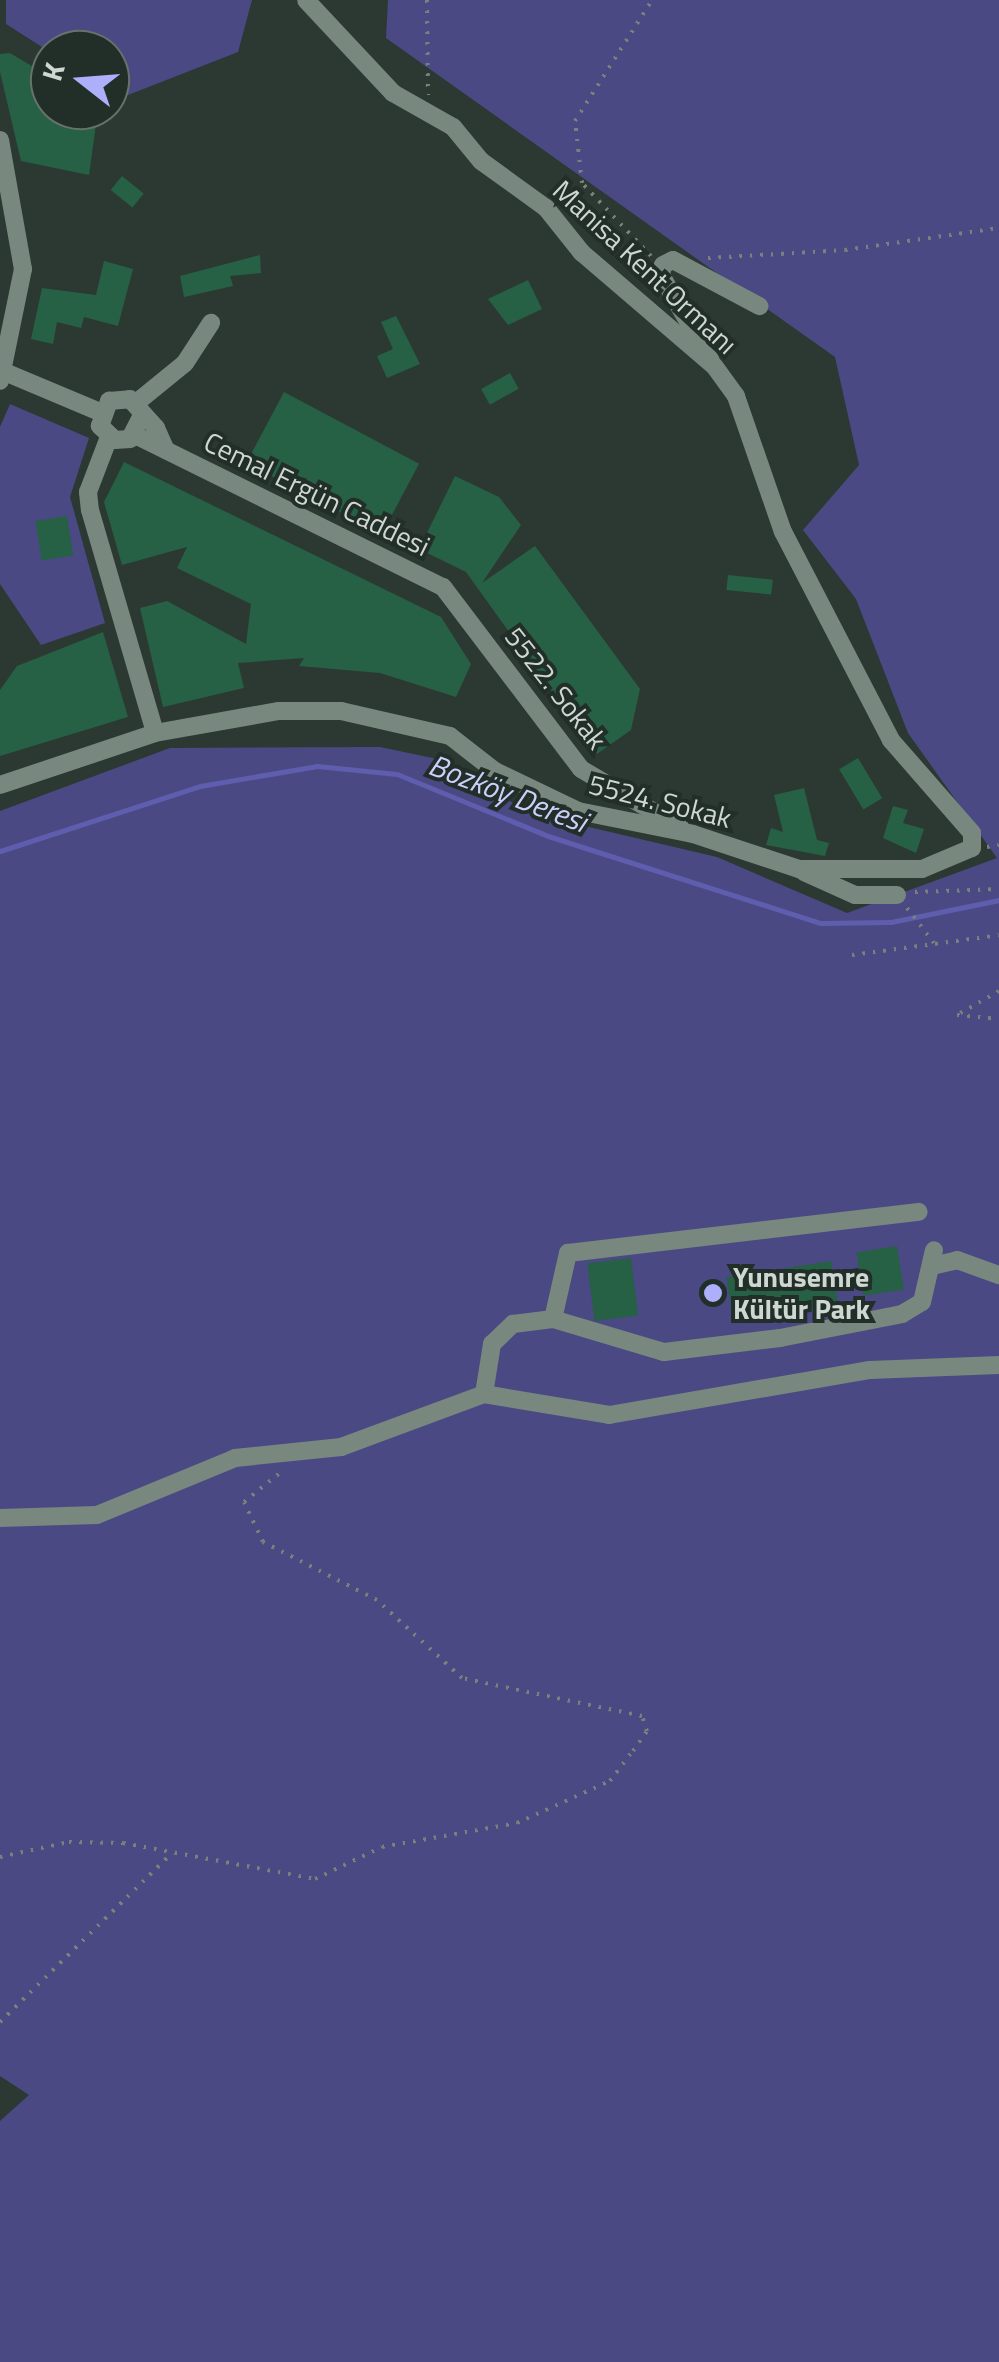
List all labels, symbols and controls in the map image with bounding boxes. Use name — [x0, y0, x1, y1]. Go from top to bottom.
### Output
north arrow — [30, 30, 130, 130]
text: K — [30, 57, 76, 86]
street label: Manisa Kent Ormanı — [546, 173, 744, 361]
street label: Cemal Ergün Caddesi — [199, 425, 435, 563]
street label: 5522. Sokak — [498, 620, 614, 756]
water label: Bozköy Deresi — [424, 746, 592, 840]
street label: 5524. Sokak — [585, 767, 735, 835]
place label: Yunusemre Kültür Park — [733, 1260, 870, 1326]
marker: Yunusemre Kültür Park — [702, 1282, 724, 1304]

